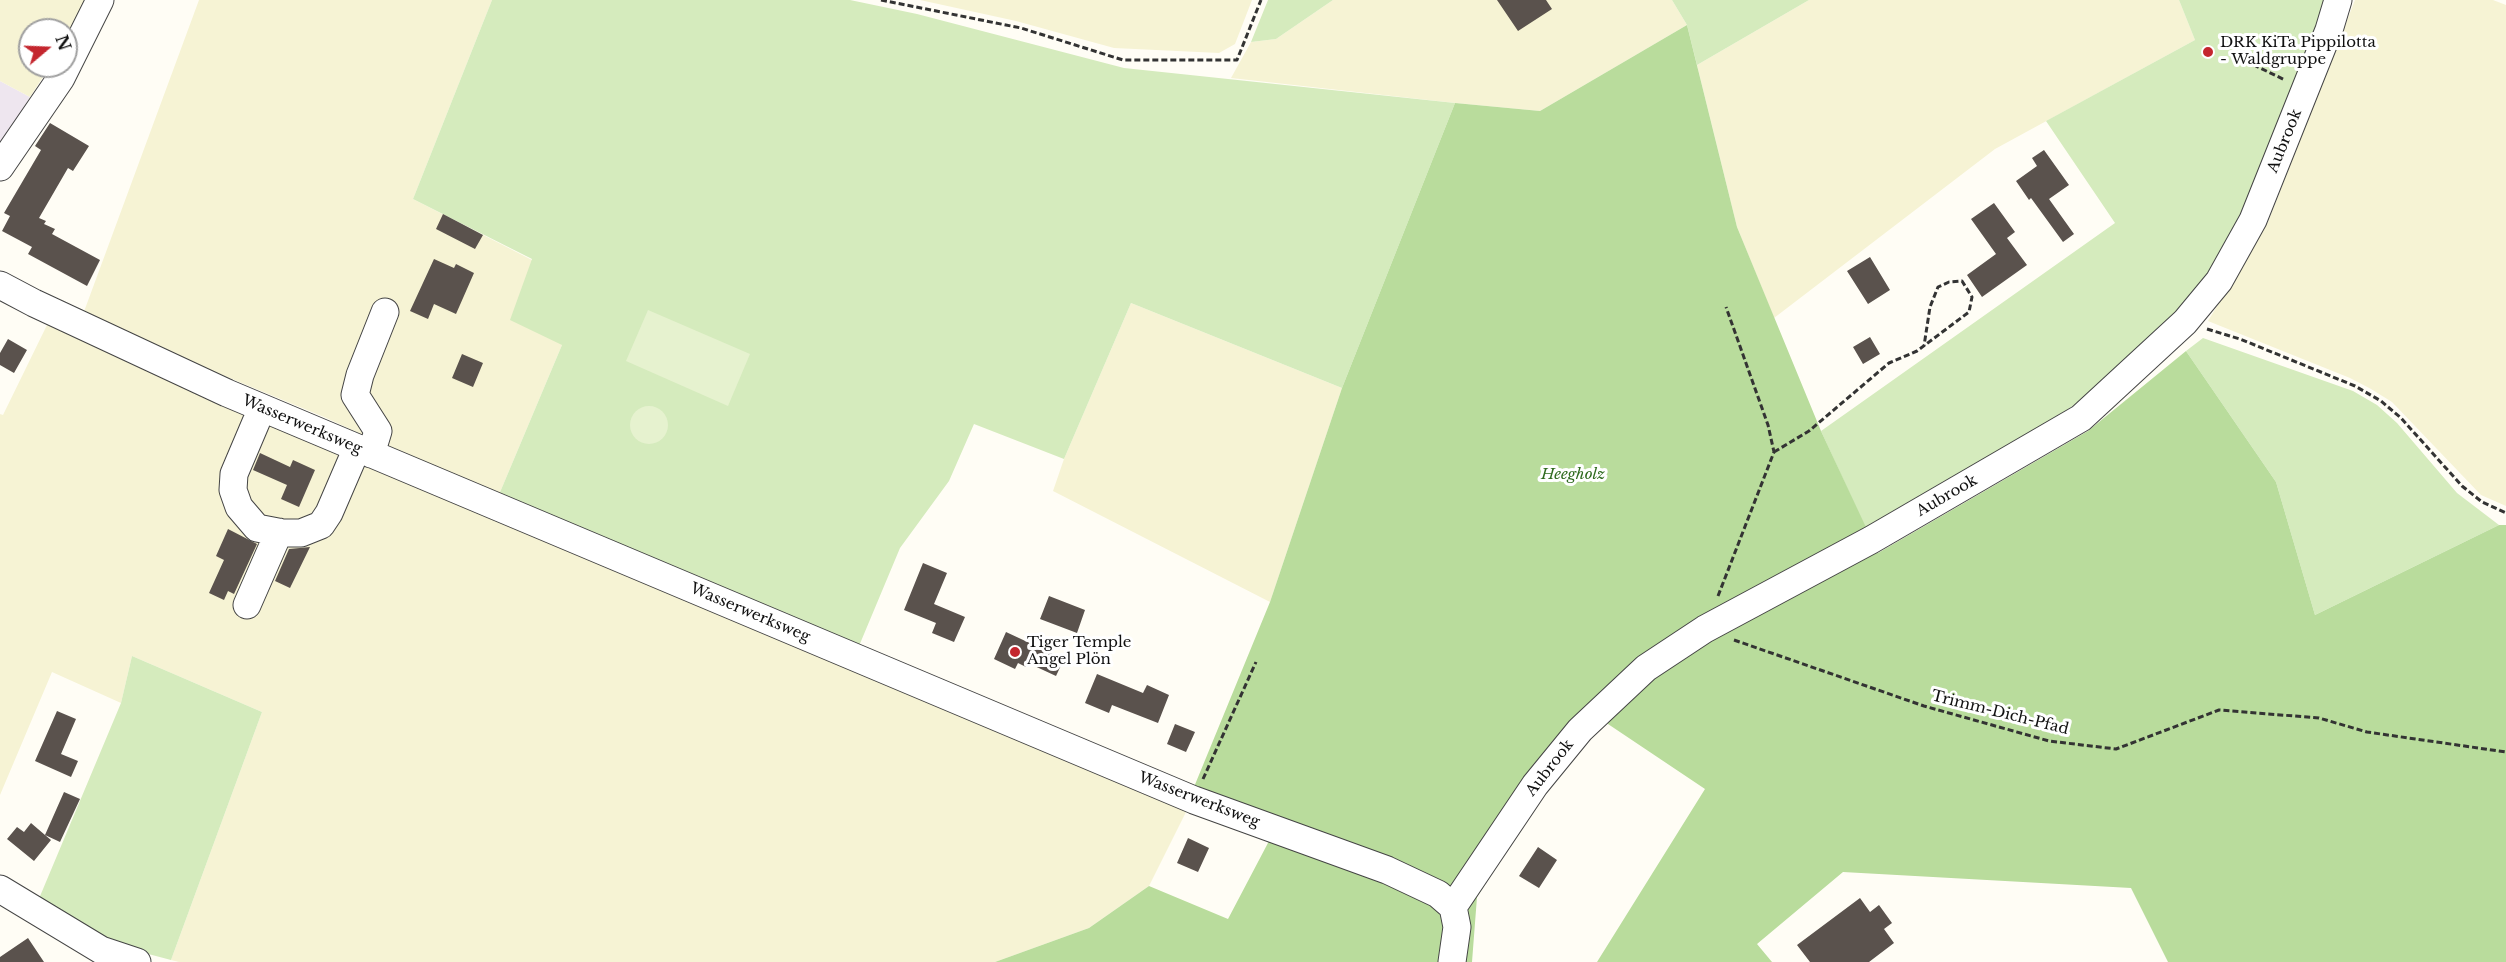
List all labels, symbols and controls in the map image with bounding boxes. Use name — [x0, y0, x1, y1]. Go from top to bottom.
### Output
north arrow — [18, 18, 78, 78]
text: N — [51, 32, 75, 53]
place label: DRK KiTa Pippilotta - Waldgruppe — [2220, 34, 2376, 69]
marker: DRK KiTa Pippilotta - Waldgruppe — [2201, 45, 2215, 59]
street label: Aubrook — [2264, 107, 2306, 175]
street label: Wasserwerksweg — [239, 392, 365, 458]
park label: Heegholz — [1541, 466, 1605, 484]
street label: Aubrook — [1913, 471, 1981, 521]
street label: Wasserwerksweg — [687, 580, 813, 646]
place label: Tiger Temple Angel Plön — [1027, 634, 1131, 669]
marker: Tiger Temple Angel Plön — [1008, 645, 1022, 659]
street label: Trimm-Dich-Pfad — [1930, 687, 2070, 739]
street label: Aubrook — [1522, 736, 1578, 800]
street label: Wasserwerksweg — [1136, 769, 1262, 831]

